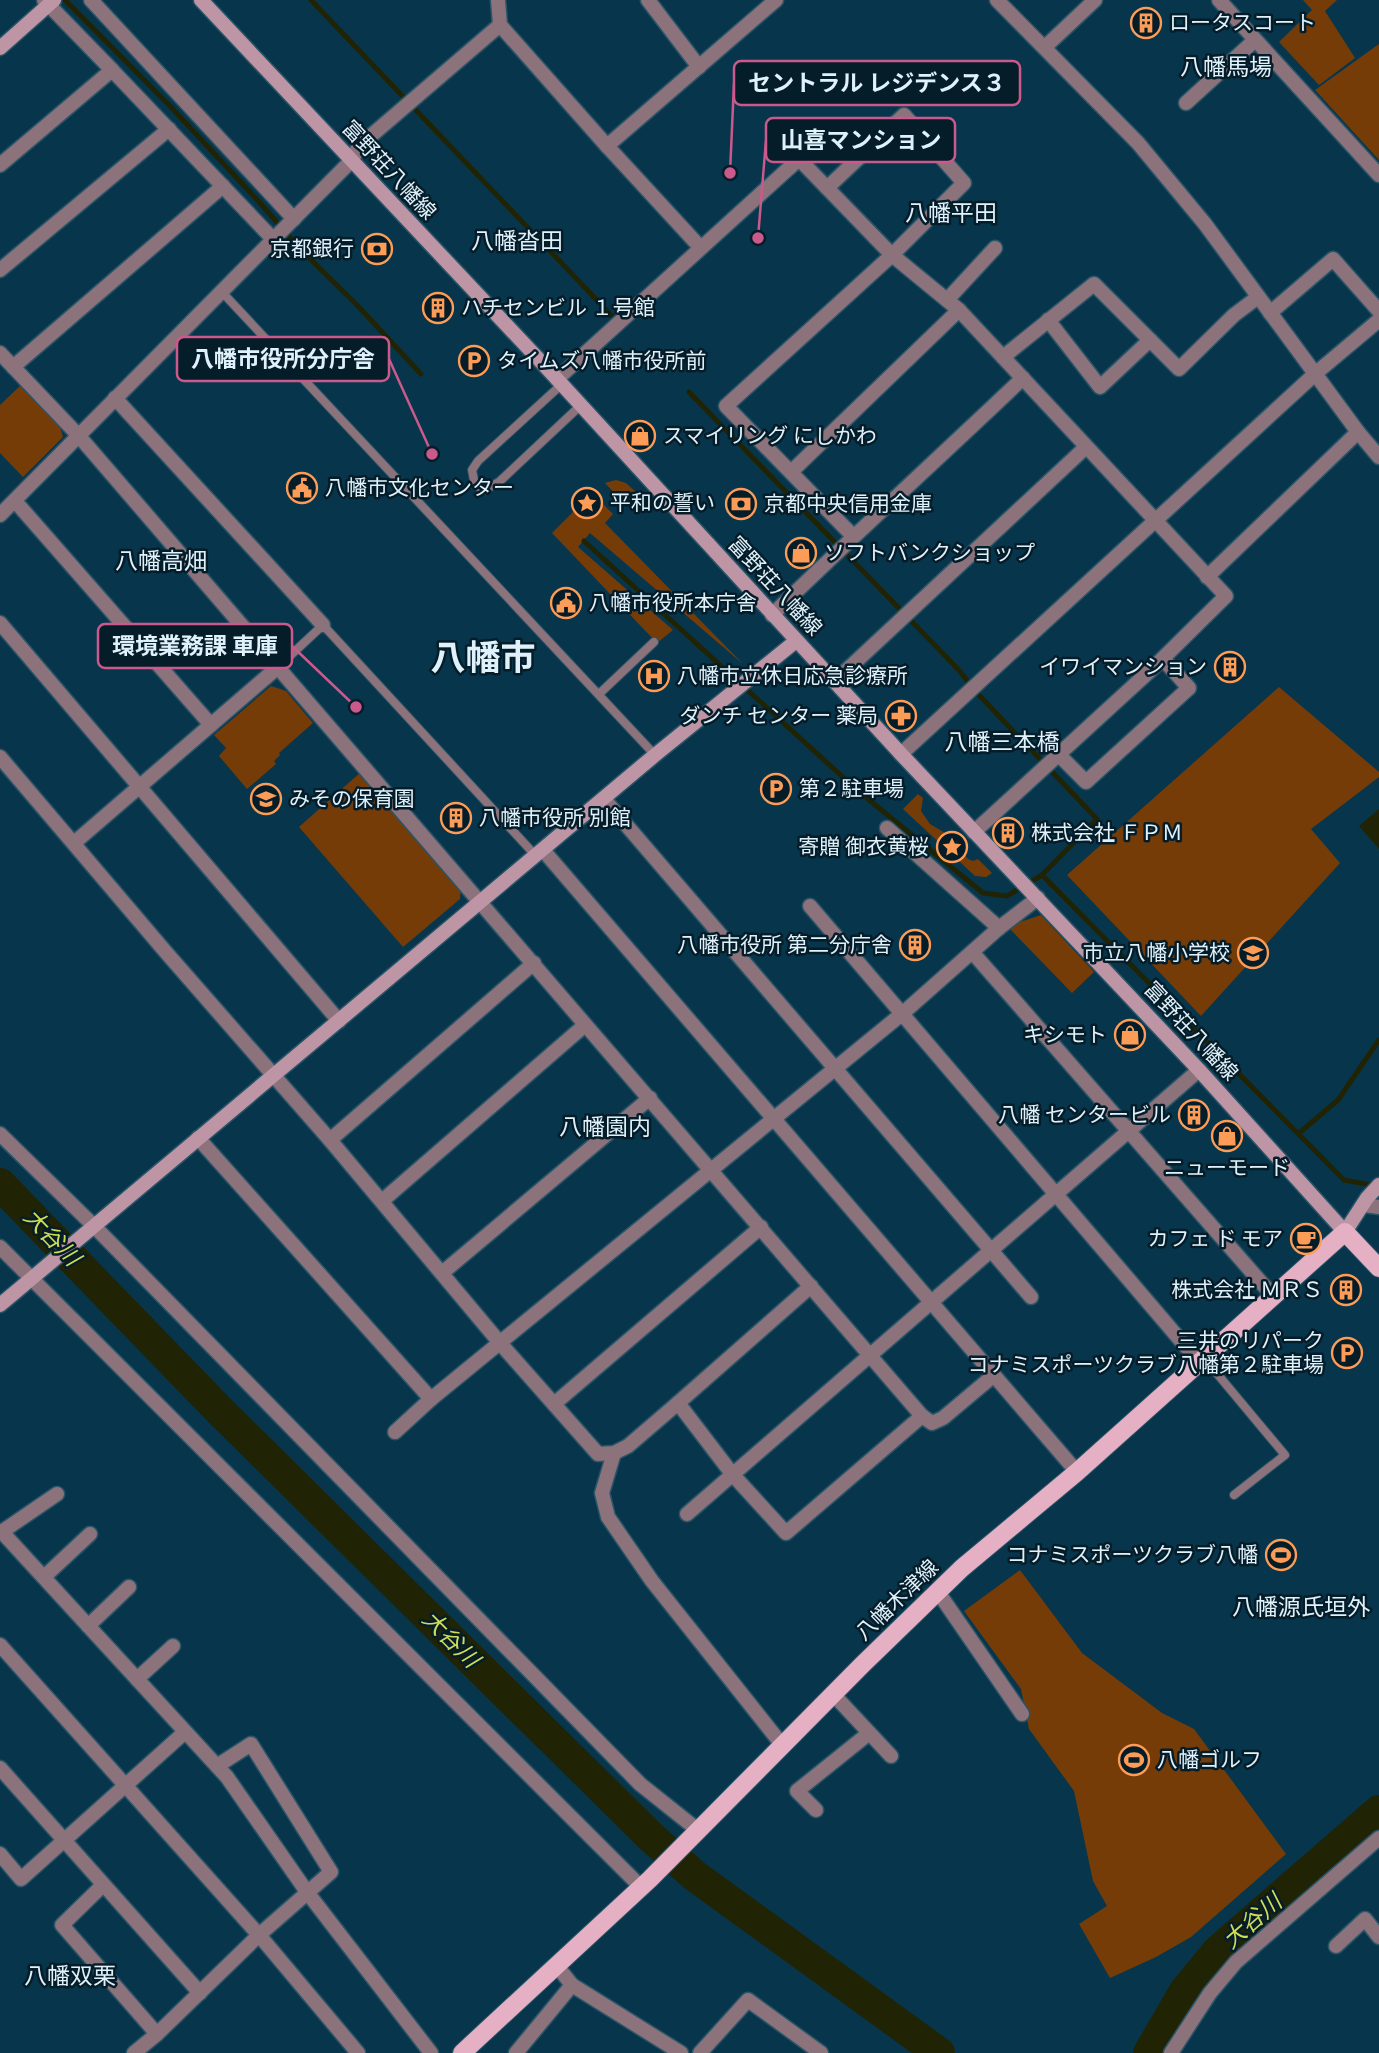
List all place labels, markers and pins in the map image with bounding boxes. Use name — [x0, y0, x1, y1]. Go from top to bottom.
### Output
building icon: ロータスコート — [1129, 6, 1163, 40]
place label: ロータスコート — [1169, 10, 1316, 35]
callout: セントラル レジデンス３ — [734, 61, 1020, 105]
callout: 山喜マンション — [766, 118, 955, 162]
bank icon: 京都銀行 — [360, 232, 394, 266]
place label: 京都銀行 — [270, 236, 354, 261]
building icon: ハチセンビル １号館 — [421, 291, 455, 325]
place label: ハチセンビル １号館 — [461, 295, 655, 320]
callout: 八幡市役所分庁舎 — [177, 337, 389, 381]
parking icon: タイムズ八幡市役所前 — [457, 344, 491, 378]
place label: タイムズ八幡市役所前 — [497, 348, 707, 373]
shop icon: スマイリング にしかわ — [623, 419, 657, 453]
place label: スマイリング にしかわ — [663, 423, 877, 448]
public building icon: 八幡市文化センター — [285, 471, 319, 505]
place label: 八幡市文化センター — [325, 475, 514, 500]
place icon: 平和の誓い — [570, 486, 604, 520]
bank icon: 京都中央信用金庫 — [724, 487, 758, 521]
place label: 平和の誓い — [610, 490, 715, 515]
place label: 京都中央信用金庫 — [764, 491, 932, 516]
shop icon: ソフトバンクショップ — [784, 536, 818, 570]
place label: ソフトバンクショップ — [824, 540, 1035, 565]
public building icon: 八幡市役所本庁舎 — [549, 586, 583, 620]
place label: 八幡市役所本庁舎 — [589, 590, 757, 615]
callout: 環境業務課 車庫 — [98, 624, 292, 668]
building icon: イワイマンション — [1213, 650, 1247, 684]
place label: イワイマンション — [1039, 654, 1207, 679]
hospital icon: 八幡市立休日応急診療所 — [637, 659, 671, 693]
place label: 八幡市立休日応急診療所 — [677, 663, 908, 688]
pharmacy icon: ダンチ センター 薬局 — [884, 699, 918, 733]
place label: ダンチ センター 薬局 — [680, 703, 878, 728]
parking icon: 第２駐車場 — [759, 772, 793, 806]
place label: 第２駐車場 — [799, 776, 904, 801]
school or university icon: みその保育園 — [249, 782, 283, 816]
place label: みその保育園 — [289, 786, 415, 811]
building icon: 八幡市役所 別館 — [439, 801, 473, 835]
place label: 八幡市役所 別館 — [479, 805, 631, 830]
building icon: 株式会社 ＦＰＭ — [991, 816, 1025, 850]
place label: 株式会社 ＦＰＭ — [1031, 820, 1183, 845]
place icon: 寄贈 御衣黄桜 — [935, 830, 969, 864]
place label: 寄贈 御衣黄桜 — [798, 834, 929, 859]
building icon: 八幡市役所 第二分庁舎 — [898, 928, 932, 962]
place label: 八幡市役所 第二分庁舎 — [677, 932, 892, 957]
school or university icon: 市立八幡小学校 — [1236, 936, 1270, 970]
place label: 市立八幡小学校 — [1083, 940, 1230, 965]
shop icon: キシモト — [1113, 1018, 1147, 1052]
place label: キシモト — [1023, 1022, 1107, 1047]
building icon: 八幡 センタービル — [1177, 1098, 1211, 1132]
place label: 八幡 センタービル — [998, 1102, 1171, 1127]
shop icon: ニューモード — [1210, 1119, 1244, 1153]
place label: ニューモード — [1164, 1155, 1290, 1180]
cafe icon: カフェ ド モア — [1289, 1222, 1323, 1256]
place label: カフェ ド モア — [1148, 1226, 1283, 1251]
building icon: 株式会社 ＭＲＳ — [1329, 1273, 1363, 1307]
place label: 株式会社 ＭＲＳ — [1171, 1277, 1323, 1302]
place label: 三井のリパーク コナミスポーツクラブ八幡第２駐車場 — [967, 1328, 1324, 1377]
parking icon: 三井のリパーク コナミスポーツクラブ八幡第２駐車場 — [1330, 1336, 1364, 1370]
sports icon: コナミスポーツクラブ八幡 — [1264, 1538, 1298, 1572]
place label: コナミスポーツクラブ八幡 — [1006, 1542, 1258, 1567]
sports icon: 八幡ゴルフ — [1117, 1743, 1151, 1777]
place label: 八幡ゴルフ — [1157, 1747, 1262, 1772]

